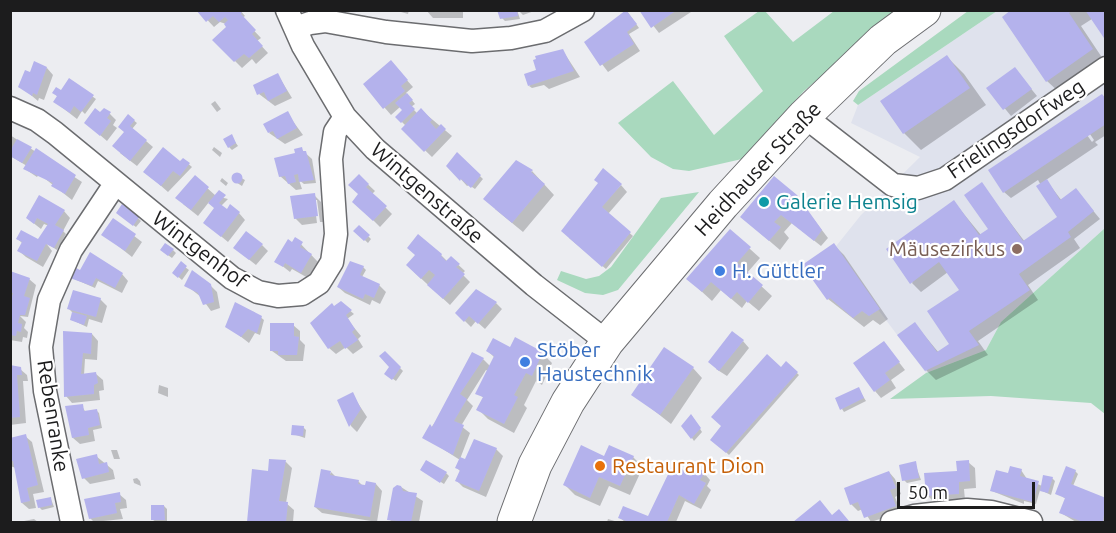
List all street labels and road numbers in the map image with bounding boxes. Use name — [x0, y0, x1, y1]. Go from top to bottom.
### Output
street label: Frielingsdorfweg — [943, 74, 1089, 184]
street label: Heidhauser Straße — [689, 97, 827, 241]
street label: Wintgenstraße — [365, 137, 489, 249]
street label: Wintgenhof — [147, 206, 253, 294]
street label: Rebenranke — [32, 358, 74, 474]

